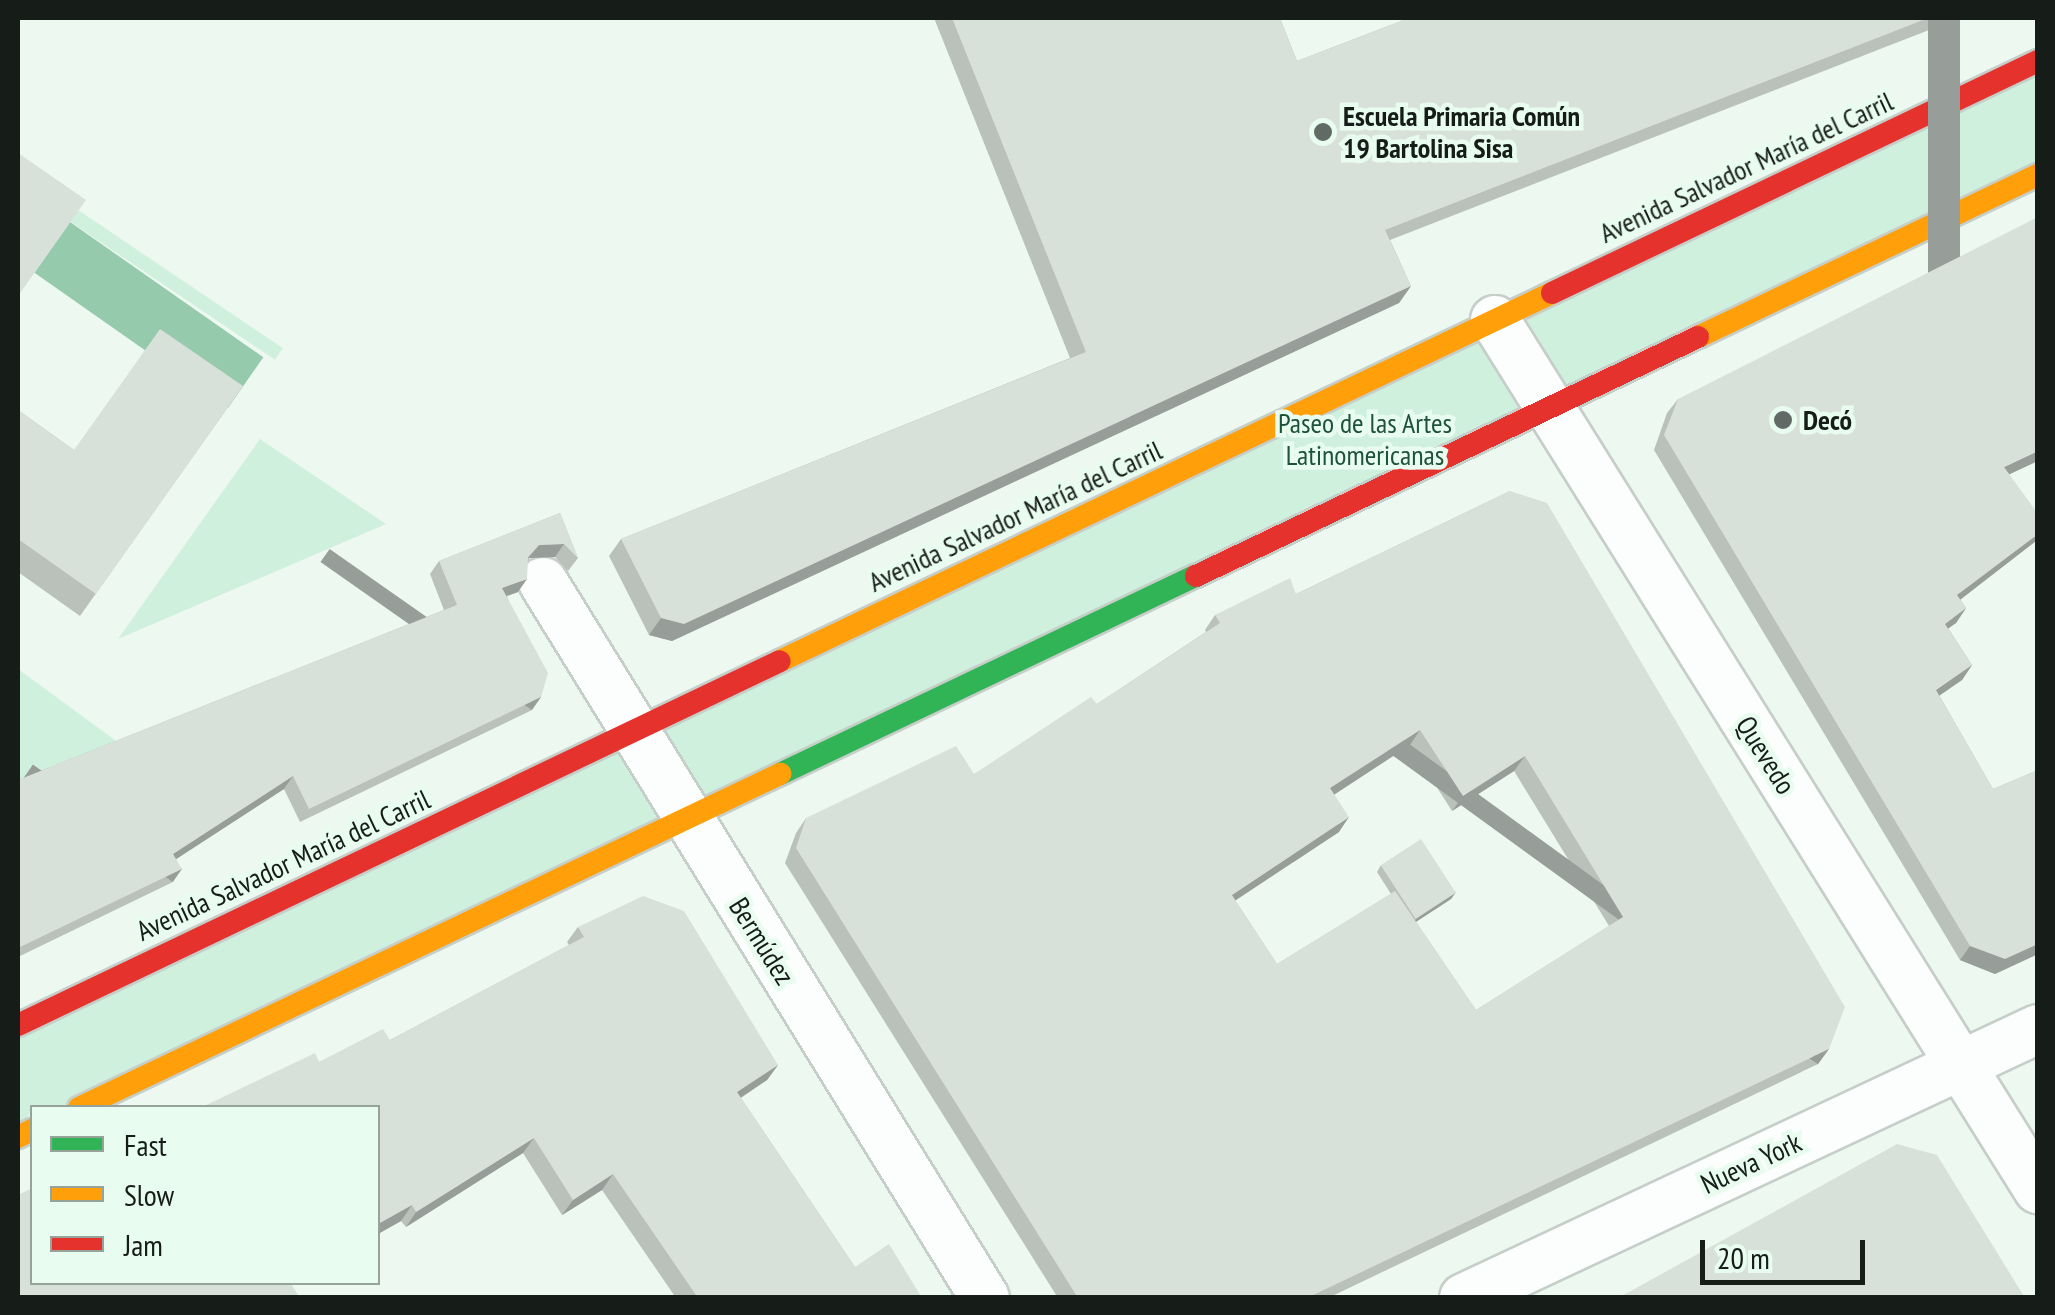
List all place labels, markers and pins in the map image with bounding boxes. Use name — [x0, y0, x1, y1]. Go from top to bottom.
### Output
place label: Escuela Primaria Común 19 Bartolina Sisa — [1343, 99, 1580, 165]
marker: Escuela Primaria Común 19 Bartolina Sisa — [1312, 121, 1334, 143]
place label: Decó — [1803, 403, 1852, 437]
marker: Decó — [1772, 409, 1794, 431]

